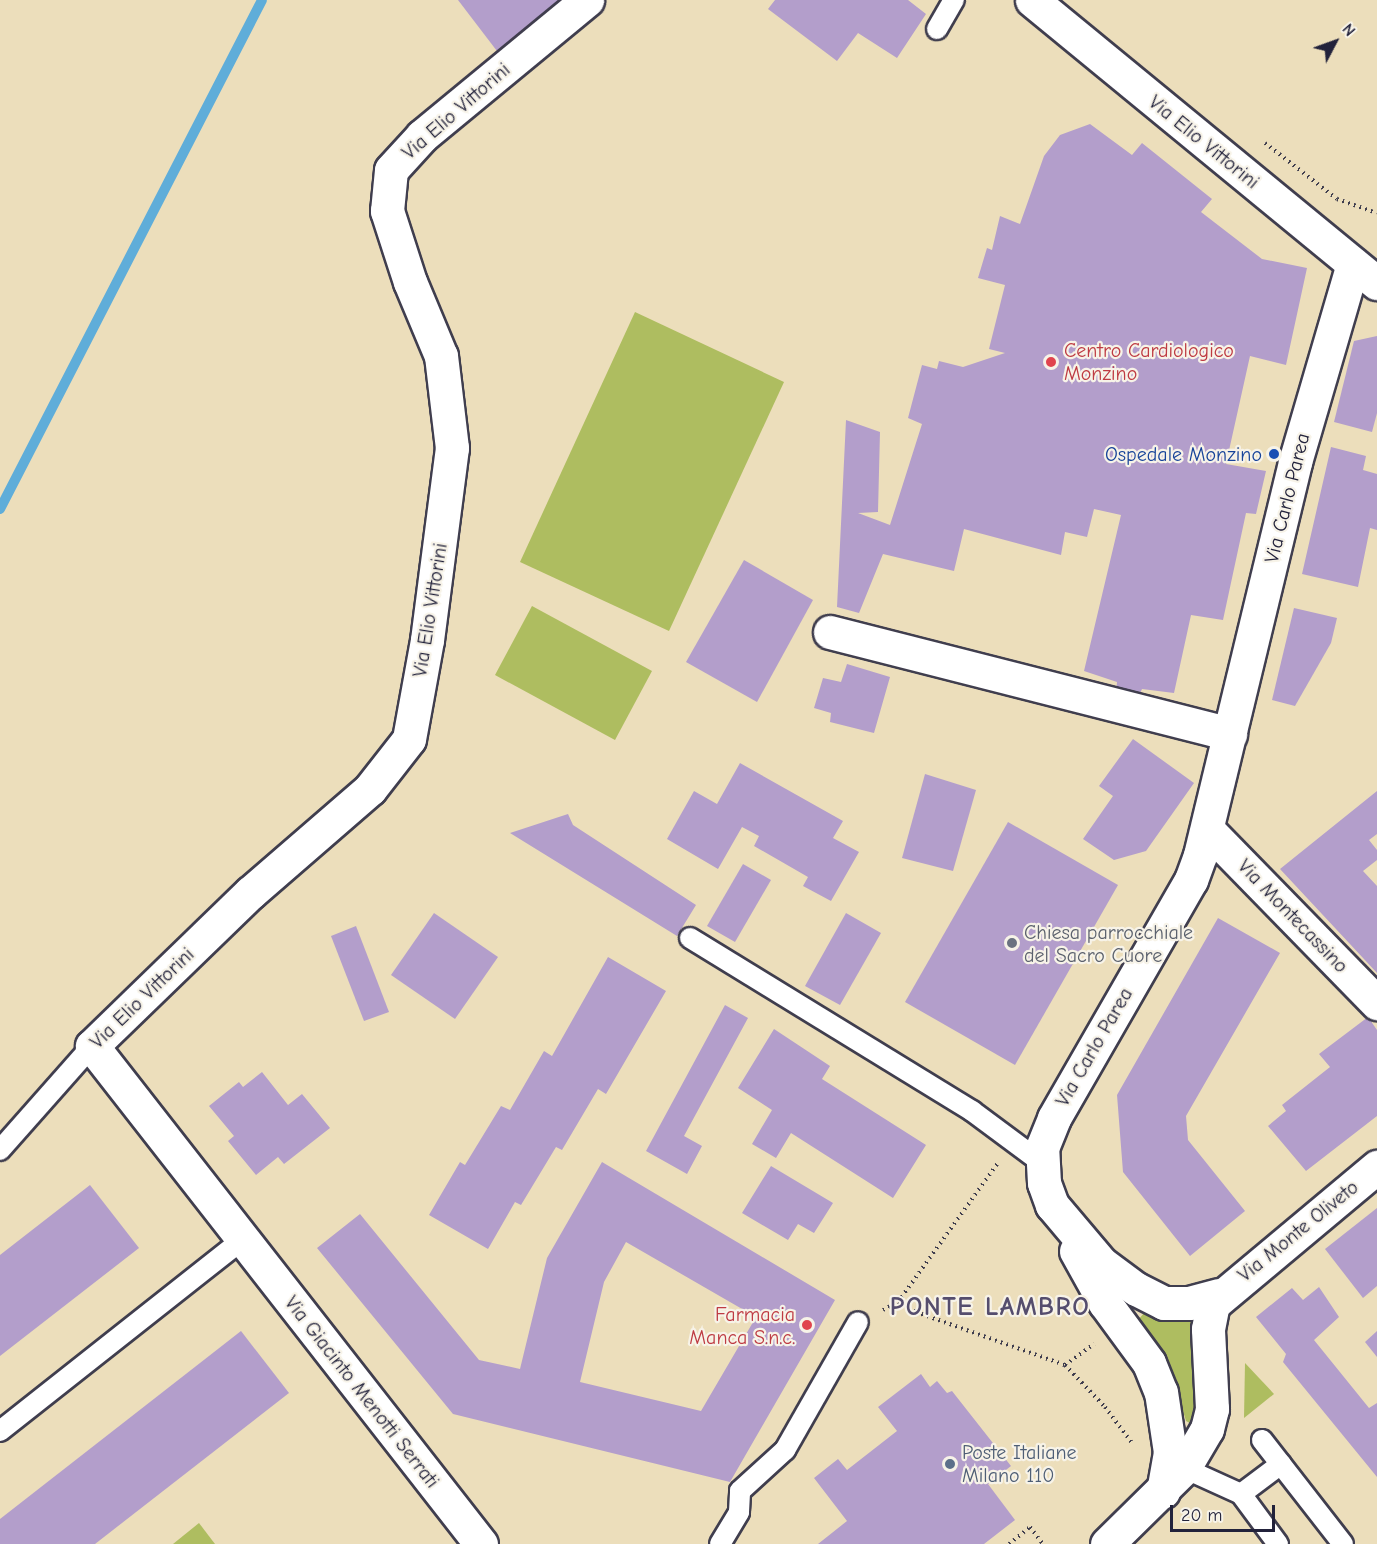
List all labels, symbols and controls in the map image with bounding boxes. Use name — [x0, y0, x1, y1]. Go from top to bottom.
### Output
north arrow — [1305, 12, 1365, 72]
text: N — [1338, 20, 1359, 40]
street label: Via Elio Vittorini — [397, 58, 515, 164]
street label: Via Elio Vittorini — [1144, 90, 1264, 194]
place label: Centro Cardiologico Monzino — [1064, 338, 1234, 385]
marker: Centro Cardiologico Monzino — [1042, 353, 1060, 371]
street label: Via Carlo Parea — [1259, 431, 1315, 565]
place label: Ospedale Monzino — [1105, 442, 1262, 466]
marker: Ospedale Monzino — [1267, 447, 1281, 461]
street label: Via Elio Vittorini — [408, 541, 452, 679]
street label: Via Montecassino — [1233, 854, 1353, 978]
place label: Chiesa parrocchiale del Sacro Cuore — [1024, 920, 1193, 967]
marker: Chiesa parrocchiale del Sacro Cuore — [1005, 936, 1019, 950]
street label: Via Elio Vittorini — [85, 942, 199, 1054]
street label: Via Carlo Parea — [1050, 983, 1138, 1111]
street label: Via Monte Oliveto — [1233, 1175, 1363, 1287]
street label: Via Giacinto Menotti Serrati — [280, 1291, 444, 1493]
district label: PONTE LAMBRO — [890, 1292, 1090, 1324]
place label: Farmacia Manca S.n.c. — [689, 1302, 795, 1349]
marker: Farmacia Manca S.n.c. — [800, 1318, 814, 1332]
place label: Poste Italiane Milano 110 — [962, 1440, 1077, 1487]
marker: Poste Italiane Milano 110 — [943, 1457, 957, 1471]
scale bar — [1173, 1493, 1278, 1531]
text: 20 m — [1181, 1505, 1222, 1526]

